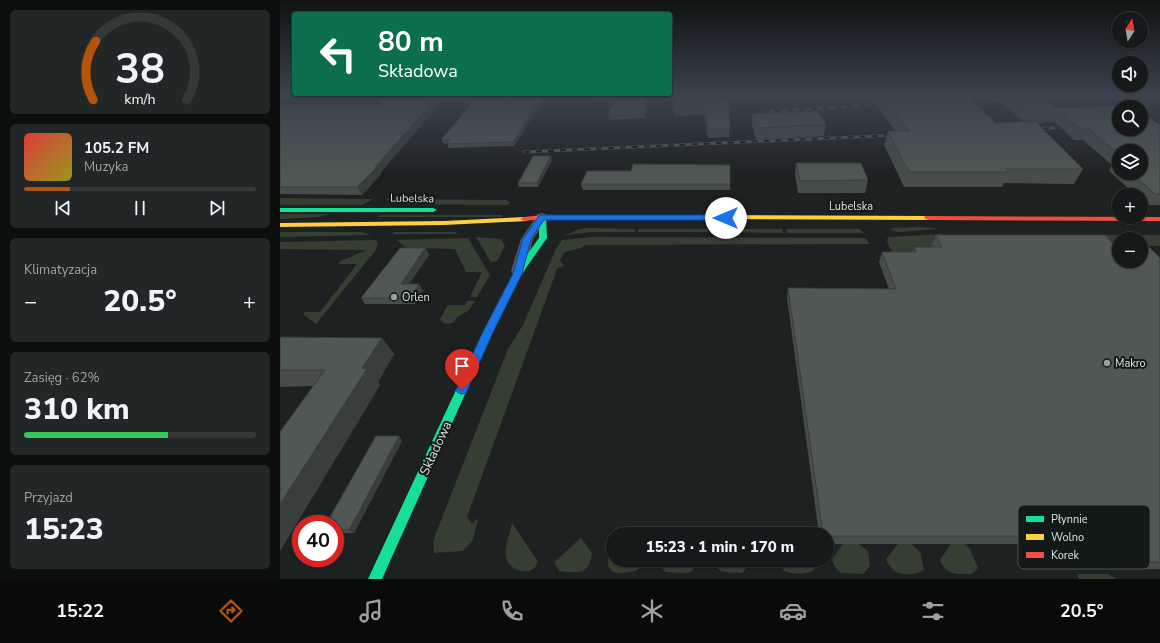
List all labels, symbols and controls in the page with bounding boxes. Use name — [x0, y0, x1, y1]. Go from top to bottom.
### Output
north arrow — [1112, 12, 1148, 48]
map controls — [1112, 12, 1148, 268]
text: 80 m — [378, 23, 444, 61]
icon: left — [312, 28, 364, 80]
text: 38 — [115, 41, 165, 98]
button: sound — [1112, 56, 1148, 92]
text: Składowa — [378, 59, 458, 83]
text: km/h — [124, 90, 156, 109]
button: search — [1112, 100, 1148, 136]
text: 105.2 FM — [84, 138, 149, 158]
button: layers — [1112, 144, 1148, 180]
text: Muzyka — [84, 158, 128, 176]
button: + — [1112, 188, 1148, 224]
street label: Lubelska — [390, 191, 434, 206]
icon: previous — [52, 197, 74, 219]
icon: pause — [129, 197, 151, 219]
icon: next — [206, 197, 228, 219]
position arrow — [705, 197, 747, 239]
street label: Lubelska — [829, 199, 873, 214]
button: − — [1112, 232, 1148, 268]
text: Klimatyzacja — [24, 261, 97, 279]
text: 20.5° — [103, 281, 177, 322]
text: − — [24, 287, 37, 317]
text: + — [243, 287, 256, 317]
place label: Orlen — [402, 290, 430, 305]
marker: Orlen — [389, 292, 399, 302]
pin — [445, 349, 479, 390]
icon: arrive — [451, 355, 473, 377]
place label: Makro — [1115, 356, 1146, 371]
marker: Makro — [1102, 358, 1112, 368]
text: Zasięg · 62% — [24, 369, 100, 387]
text: 310 km — [24, 389, 130, 430]
street label: Składowa — [416, 418, 456, 478]
text: Przyjazd — [24, 489, 73, 507]
legend — [1018, 505, 1150, 569]
text: 15:23 — [24, 509, 104, 550]
text: Płynnie — [1051, 512, 1088, 527]
speed limit sign: 40 — [292, 515, 344, 567]
text: Wolno — [1051, 530, 1084, 545]
text: 15:23 · 1 min · 170 m — [646, 537, 794, 557]
text: Korek — [1051, 548, 1080, 563]
icon: directions — [217, 597, 245, 625]
icon: music — [357, 597, 385, 625]
icon: phone — [498, 597, 526, 625]
icon: climate — [638, 597, 666, 625]
icon: car — [779, 597, 807, 625]
icon: filters — [919, 597, 947, 625]
text: 15:22 — [56, 599, 104, 623]
text: 20.5° — [1060, 599, 1104, 623]

